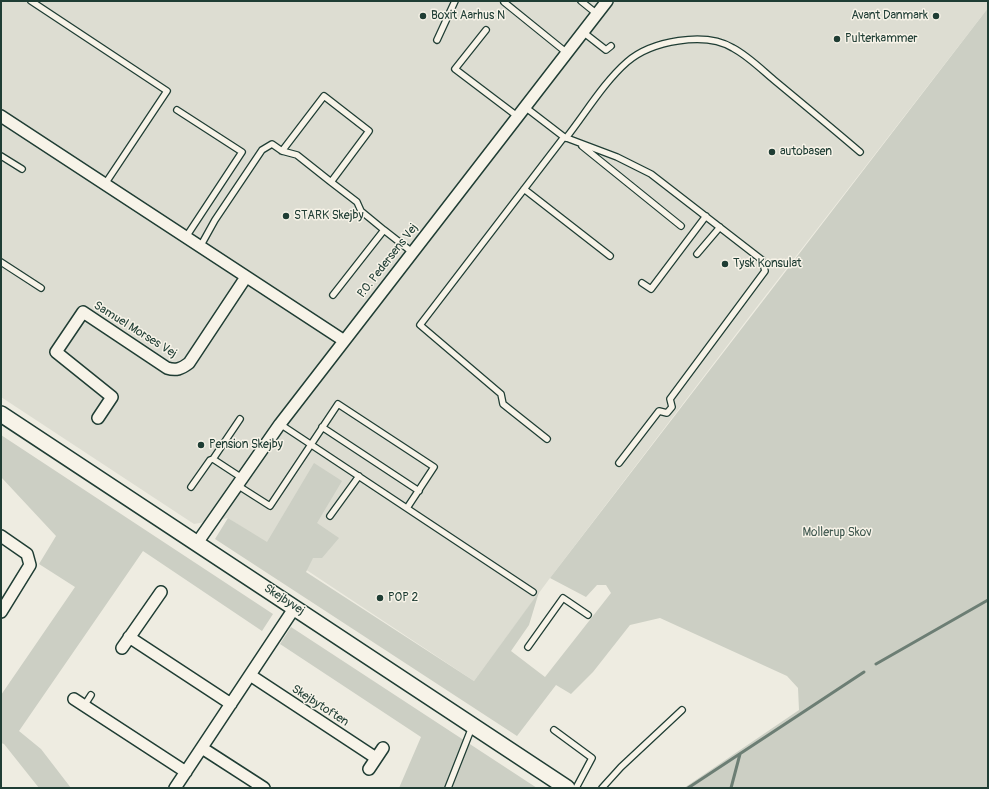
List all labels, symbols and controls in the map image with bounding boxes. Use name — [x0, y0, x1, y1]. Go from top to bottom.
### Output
place label: Boxit Aarhus N — [431, 9, 505, 23]
place label: Avant Danmark — [851, 9, 928, 23]
marker: Boxit Aarhus N — [418, 11, 428, 21]
marker: Avant Danmark — [931, 11, 941, 21]
place label: Pulterkammer — [845, 32, 918, 46]
marker: Pulterkammer — [832, 34, 842, 44]
place label: autobasen — [780, 145, 832, 159]
marker: autobasen — [767, 147, 777, 157]
place label: STARK Skejby — [294, 209, 364, 223]
marker: STARK Skejby — [281, 211, 291, 221]
street label: P.O. Pedersens Vej — [355, 221, 421, 301]
place label: Tysk Konsulat — [733, 257, 802, 271]
marker: Tysk Konsulat — [720, 259, 730, 269]
street label: Samuel Morses Vej — [91, 299, 179, 361]
place label: Pension Skejby — [209, 438, 283, 452]
marker: Pension Skejby — [196, 440, 206, 450]
park label: Mollerup Skov — [802, 526, 872, 540]
street label: Skejbyvej — [261, 581, 307, 619]
place label: POP 2 — [388, 591, 418, 605]
marker: POP 2 — [375, 593, 385, 603]
street label: Skejbytoften — [289, 682, 351, 730]

